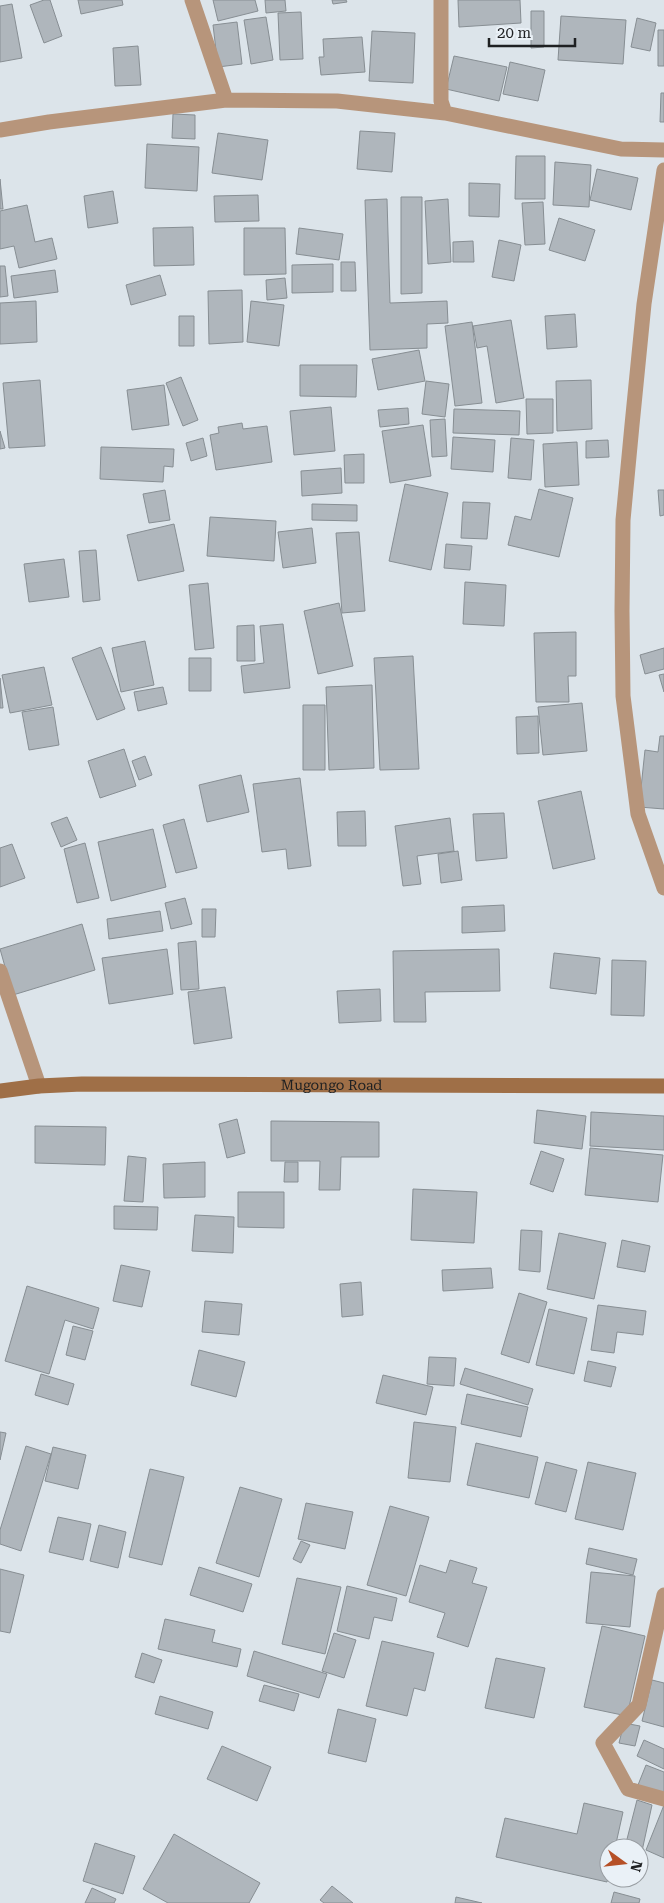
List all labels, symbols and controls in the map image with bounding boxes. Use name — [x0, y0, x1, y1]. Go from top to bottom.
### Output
scale bar — [489, 15, 575, 47]
text: 20 m — [497, 24, 532, 42]
street label: Mugongo Road — [281, 1077, 382, 1093]
north arrow — [599, 1838, 649, 1888]
text: N — [627, 1859, 646, 1874]

